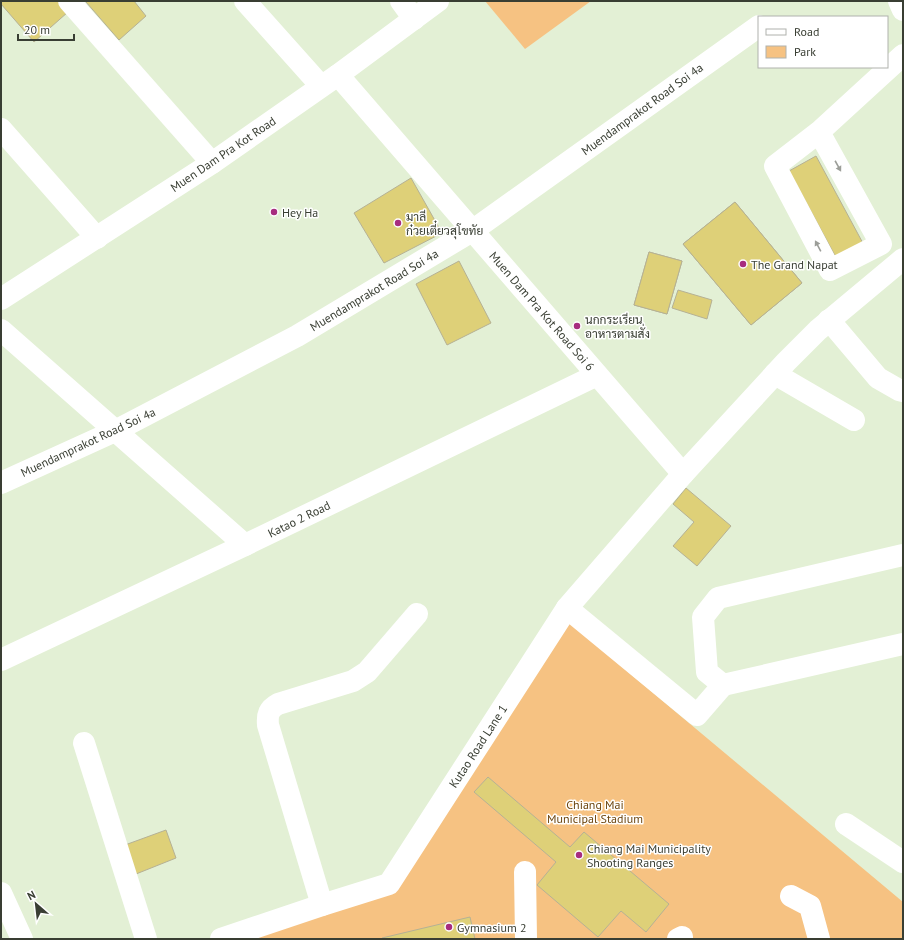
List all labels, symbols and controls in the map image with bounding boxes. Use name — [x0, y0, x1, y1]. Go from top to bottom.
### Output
scale bar — [18, 16, 74, 42]
legend — [758, 16, 888, 68]
text: 20 m — [24, 22, 50, 37]
text: Road — [794, 24, 819, 39]
text: Park — [794, 44, 816, 59]
street label: Muendamprakot Road Soi 4a — [578, 60, 706, 158]
street label: Muen Dam Pra Kot Road — [167, 113, 279, 195]
one-way arrow — [834, 160, 841, 172]
place label: Hey Ha — [282, 205, 318, 220]
marker: Hey Ha — [269, 207, 279, 217]
place label: มาลี ก๋วยเตี๋ยวสุโขทัย — [406, 209, 483, 240]
marker: มาลี ก๋วยเตี๋ยวสุโขทัย — [393, 218, 403, 228]
one-way arrow — [815, 241, 821, 252]
street label: Muendamprakot Road Soi 4a — [307, 246, 441, 334]
street label: Muen Dam Pra Kot Road Soi 6 — [486, 248, 598, 374]
place label: The Grand Napat — [751, 257, 838, 272]
marker: The Grand Napat — [738, 259, 748, 269]
place label: นกกระเรียน อาหารตามสั่ง — [585, 312, 650, 341]
marker: นกกระเรียน อาหารตามสั่ง — [572, 321, 582, 331]
street label: Muendamprakot Road Soi 4a — [18, 404, 158, 480]
street label: Katao 2 Road — [265, 497, 333, 541]
street label: Kutao Road Lane 1 — [446, 702, 510, 790]
park label: Chiang Mai Municipal Stadium — [547, 797, 643, 826]
place label: Chiang Mai Municipality Shooting Ranges — [587, 841, 711, 870]
marker: Chiang Mai Municipality Shooting Ranges — [574, 850, 584, 860]
north arrow — [16, 884, 56, 924]
text: N — [25, 887, 38, 903]
place label: Gymnasium 2 — [457, 920, 526, 935]
marker: Gymnasium 2 — [444, 922, 454, 932]

